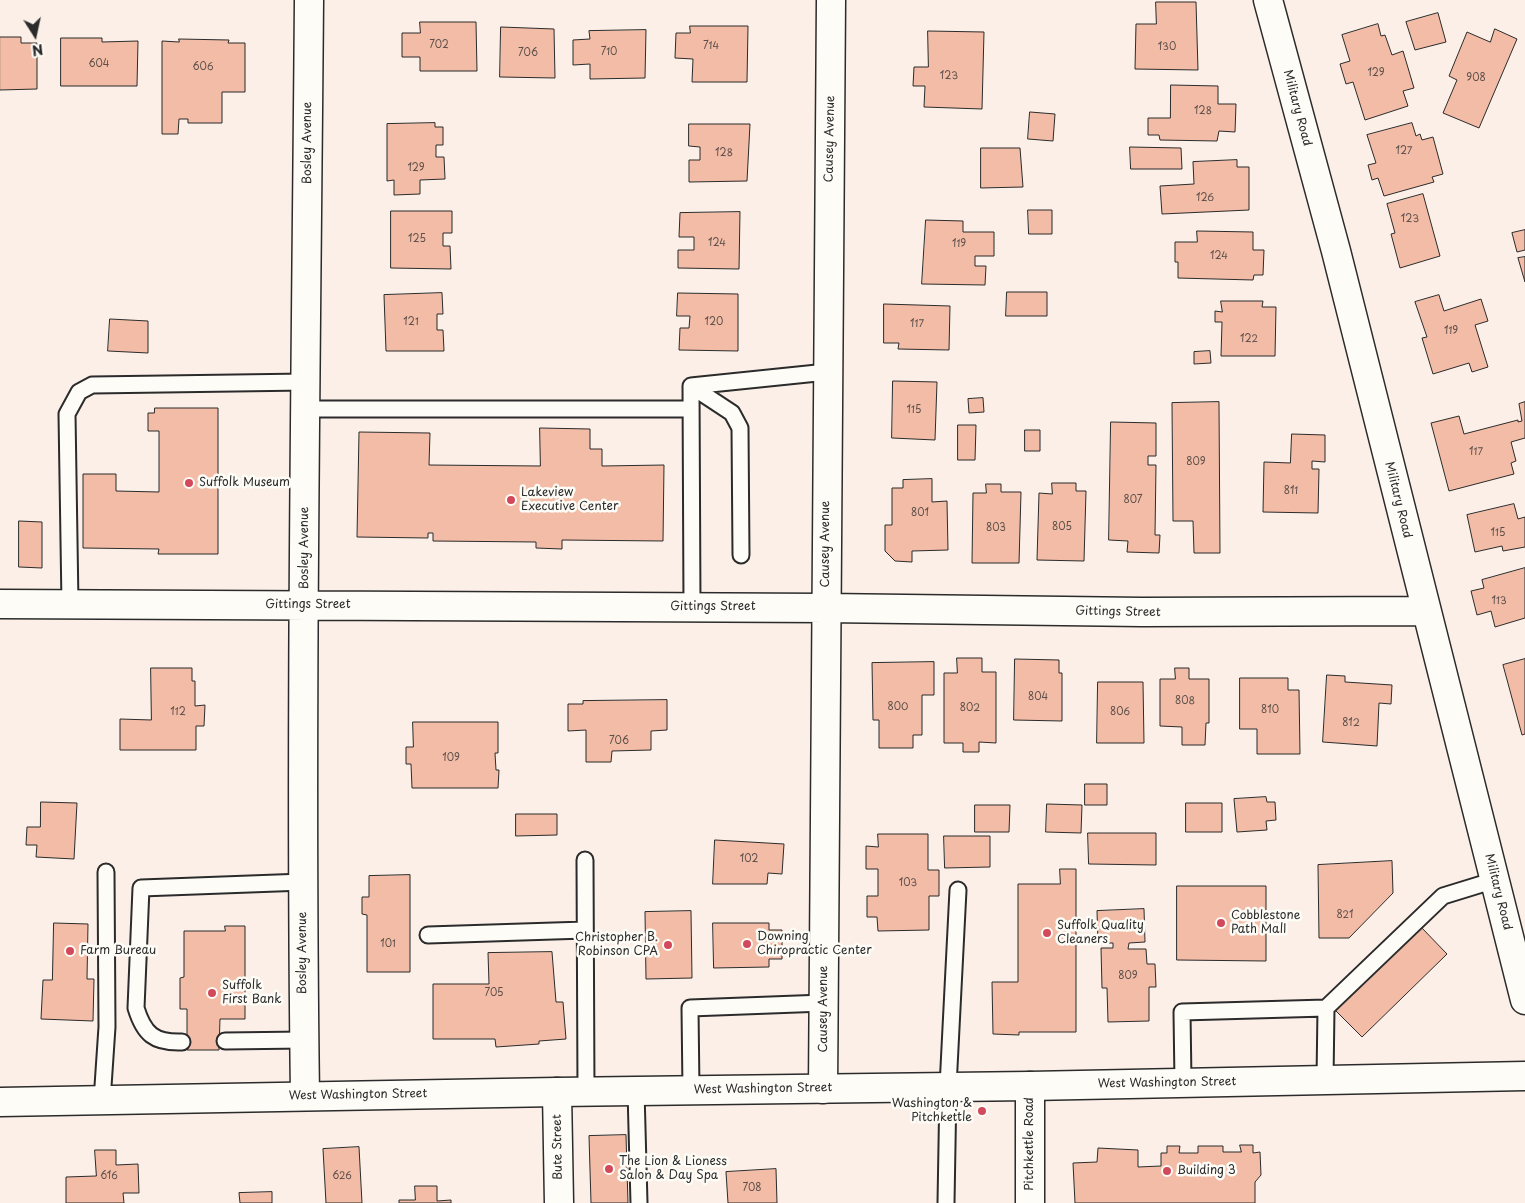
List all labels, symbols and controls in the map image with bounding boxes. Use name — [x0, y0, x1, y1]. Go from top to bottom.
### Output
north arrow — [10, 10, 60, 60]
text: N — [30, 39, 45, 62]
house number: 702 — [429, 39, 449, 51]
house number: 714 — [703, 40, 719, 52]
house number: 130 — [1158, 41, 1176, 53]
house number: 710 — [601, 46, 617, 58]
house number: 706 — [518, 47, 538, 59]
house number: 604 — [89, 58, 109, 70]
house number: 606 — [193, 61, 213, 73]
house number: 129 — [1367, 67, 1385, 79]
street label: Military Road — [1280, 68, 1314, 148]
house number: 123 — [940, 70, 958, 82]
house number: 908 — [1466, 72, 1486, 84]
street label: Causey Avenue — [822, 95, 838, 183]
street label: Bosley Avenue — [301, 102, 315, 184]
house number: 128 — [1194, 105, 1212, 117]
house number: 127 — [1396, 145, 1412, 157]
house number: 128 — [715, 147, 733, 159]
house number: 129 — [407, 162, 425, 174]
house number: 126 — [1196, 192, 1214, 204]
house number: 123 — [1401, 213, 1419, 225]
house number: 125 — [408, 233, 426, 245]
house number: 124 — [708, 237, 726, 249]
house number: 119 — [952, 238, 966, 250]
house number: 124 — [1210, 250, 1228, 262]
house number: 121 — [403, 316, 419, 328]
house number: 120 — [705, 316, 723, 328]
house number: 117 — [910, 318, 924, 330]
house number: 119 — [1444, 325, 1458, 337]
house number: 122 — [1240, 333, 1258, 345]
house number: 115 — [907, 404, 921, 416]
house number: 117 — [1469, 446, 1483, 458]
house number: 809 — [1186, 456, 1206, 468]
street label: Military Road — [1382, 460, 1414, 540]
place label: Suffolk Museum — [199, 476, 290, 490]
marker: Suffolk Museum — [183, 477, 195, 489]
house number: 811 — [1284, 485, 1298, 497]
place label: Lakeview Executive Center — [521, 486, 618, 514]
marker: Lakeview Executive Center — [505, 494, 517, 506]
house number: 807 — [1124, 494, 1142, 506]
street label: Causey Avenue — [819, 501, 833, 587]
street label: Bosley Avenue — [298, 507, 312, 589]
house number: 801 — [911, 507, 929, 519]
house number: 805 — [1052, 521, 1072, 533]
house number: 803 — [986, 522, 1006, 534]
house number: 115 — [1491, 527, 1505, 539]
house number: 113 — [1491, 595, 1507, 607]
street label: Gittings Street — [265, 598, 351, 612]
street label: Gittings Street — [670, 600, 756, 614]
street label: Gittings Street — [1075, 604, 1161, 620]
house number: 804 — [1028, 691, 1048, 703]
house number: 808 — [1175, 695, 1195, 707]
house number: 800 — [888, 701, 908, 713]
house number: 802 — [960, 702, 980, 714]
house number: 810 — [1261, 704, 1279, 716]
house number: 112 — [170, 706, 186, 718]
house number: 806 — [1110, 706, 1130, 718]
house number: 812 — [1342, 717, 1360, 729]
house number: 706 — [609, 735, 629, 747]
house number: 109 — [442, 752, 460, 764]
street label: Military Road — [1482, 852, 1514, 932]
house number: 102 — [740, 853, 758, 865]
house number: 103 — [899, 877, 917, 889]
place label: Cobblestone Path Mall — [1231, 909, 1300, 937]
house number: 821 — [1337, 909, 1353, 921]
street label: Bosley Avenue — [296, 912, 310, 994]
marker: Cobblestone Path Mall — [1215, 917, 1227, 929]
place label: Suffolk Quality Cleaners — [1057, 919, 1144, 947]
marker: Suffolk Quality Cleaners — [1041, 927, 1053, 939]
place label: Downing Chiropractic Center — [757, 930, 872, 958]
place label: Christopher B. Robinson CPA — [575, 931, 658, 959]
house number: 101 — [380, 938, 396, 950]
marker: Downing Chiropractic Center — [741, 938, 753, 950]
marker: Christopher B. Robinson CPA — [662, 939, 674, 951]
place label: Farm Bureau — [80, 944, 156, 958]
marker: Farm Bureau — [64, 945, 76, 957]
street label: Causey Avenue — [817, 966, 831, 1052]
house number: 809 — [1118, 970, 1138, 982]
place label: Suffolk First Bank — [222, 979, 282, 1007]
marker: Suffolk First Bank — [206, 987, 218, 999]
house number: 705 — [484, 987, 504, 999]
street label: West Washington Street — [1097, 1075, 1237, 1091]
street label: West Washington Street — [693, 1081, 833, 1097]
street label: West Washington Street — [288, 1087, 428, 1103]
place label: Washington & Pitchkettle — [892, 1097, 972, 1125]
street label: Pitchkettle Road — [1023, 1097, 1037, 1191]
marker: Washington & Pitchkettle — [976, 1105, 988, 1117]
street label: Bute Street — [550, 1114, 566, 1180]
place label: The Lion & Lioness Salon & Day Spa — [619, 1155, 727, 1183]
marker: The Lion & Lioness Salon & Day Spa — [603, 1163, 615, 1175]
place label: Building 3 — [1177, 1164, 1236, 1178]
marker: Building 3 — [1161, 1165, 1173, 1177]
house number: 616 — [100, 1170, 118, 1182]
house number: 626 — [332, 1170, 352, 1182]
house number: 708 — [742, 1182, 762, 1194]

